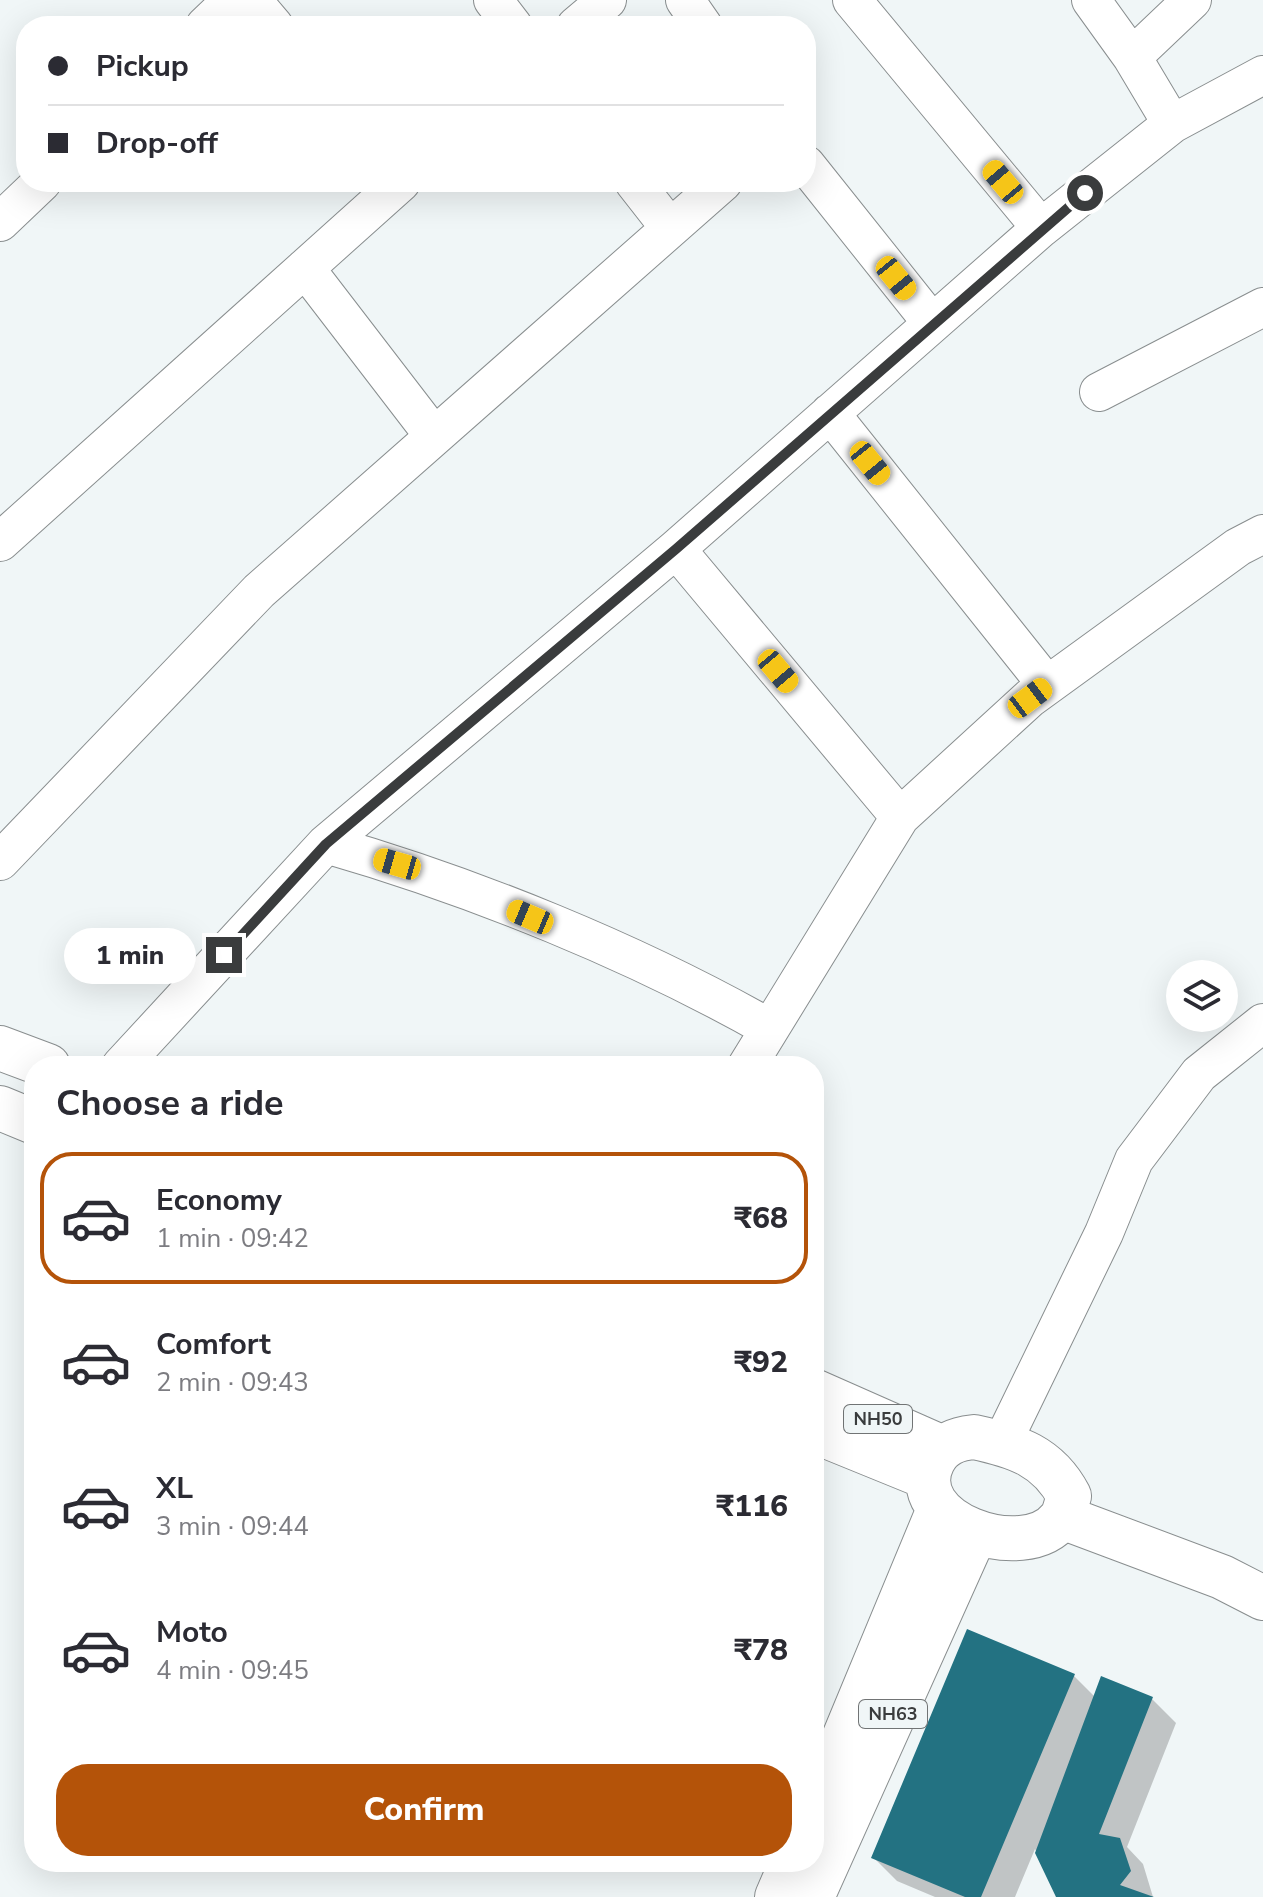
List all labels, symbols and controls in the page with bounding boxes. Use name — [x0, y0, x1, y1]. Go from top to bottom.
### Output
text: Pickup — [96, 46, 189, 87]
text: Drop-off — [96, 123, 218, 164]
car — [978, 156, 1028, 208]
route start — [1067, 175, 1103, 211]
car — [872, 252, 920, 304]
car — [846, 437, 894, 489]
car — [753, 645, 803, 697]
car — [1004, 674, 1056, 722]
car — [371, 846, 423, 882]
car — [503, 897, 557, 937]
callout: 1 min — [64, 927, 196, 983]
route end — [206, 937, 242, 973]
text: 1 min — [96, 938, 164, 973]
map controls — [1166, 960, 1238, 1032]
button: layers — [1166, 960, 1238, 1032]
text: Choose a ride — [56, 1079, 284, 1128]
text: Economy — [156, 1180, 282, 1221]
icon: car — [60, 1182, 132, 1254]
text: ₹68 — [734, 1198, 788, 1239]
text: 1 min · 09:42 — [156, 1221, 309, 1256]
text: Comfort — [156, 1324, 271, 1365]
icon: car — [60, 1326, 132, 1398]
text: ₹92 — [734, 1342, 788, 1383]
text: 2 min · 09:43 — [156, 1365, 309, 1400]
road number: NH50 — [844, 1405, 912, 1433]
text: XL — [156, 1468, 193, 1509]
icon: car — [60, 1470, 132, 1542]
text: ₹116 — [716, 1486, 788, 1527]
text: 3 min · 09:44 — [156, 1509, 309, 1544]
text: Moto — [156, 1612, 228, 1653]
icon: car — [60, 1614, 132, 1686]
text: ₹78 — [734, 1630, 788, 1671]
text: 4 min · 09:45 — [156, 1653, 309, 1688]
road number: NH63 — [859, 1700, 927, 1728]
button: Confirm — [56, 1764, 792, 1856]

